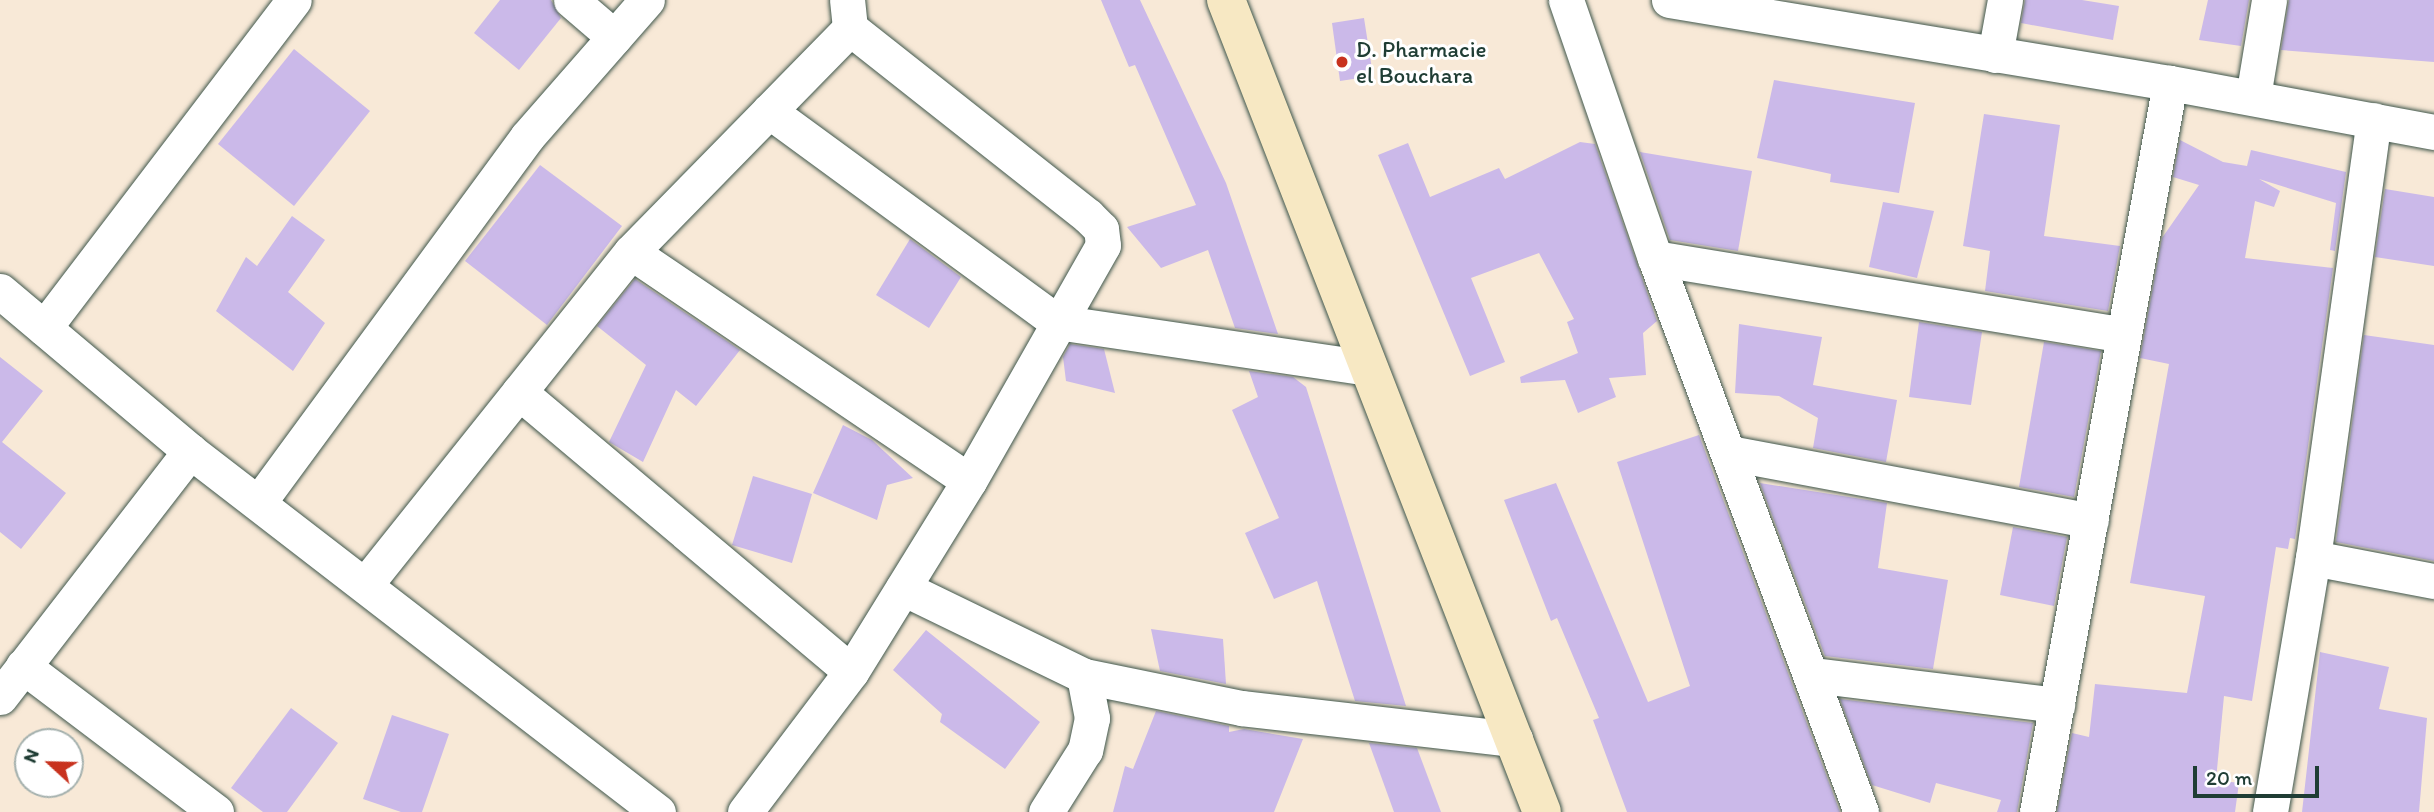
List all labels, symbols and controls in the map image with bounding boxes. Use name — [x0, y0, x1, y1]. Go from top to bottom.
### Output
place label: D. Pharmacie el Bouchara — [1356, 35, 1487, 89]
marker: D. Pharmacie el Bouchara — [1334, 54, 1350, 70]
north arrow — [14, 728, 84, 798]
text: N — [18, 745, 44, 766]
scale bar — [2196, 752, 2322, 796]
text: 20 m — [2206, 765, 2252, 790]

